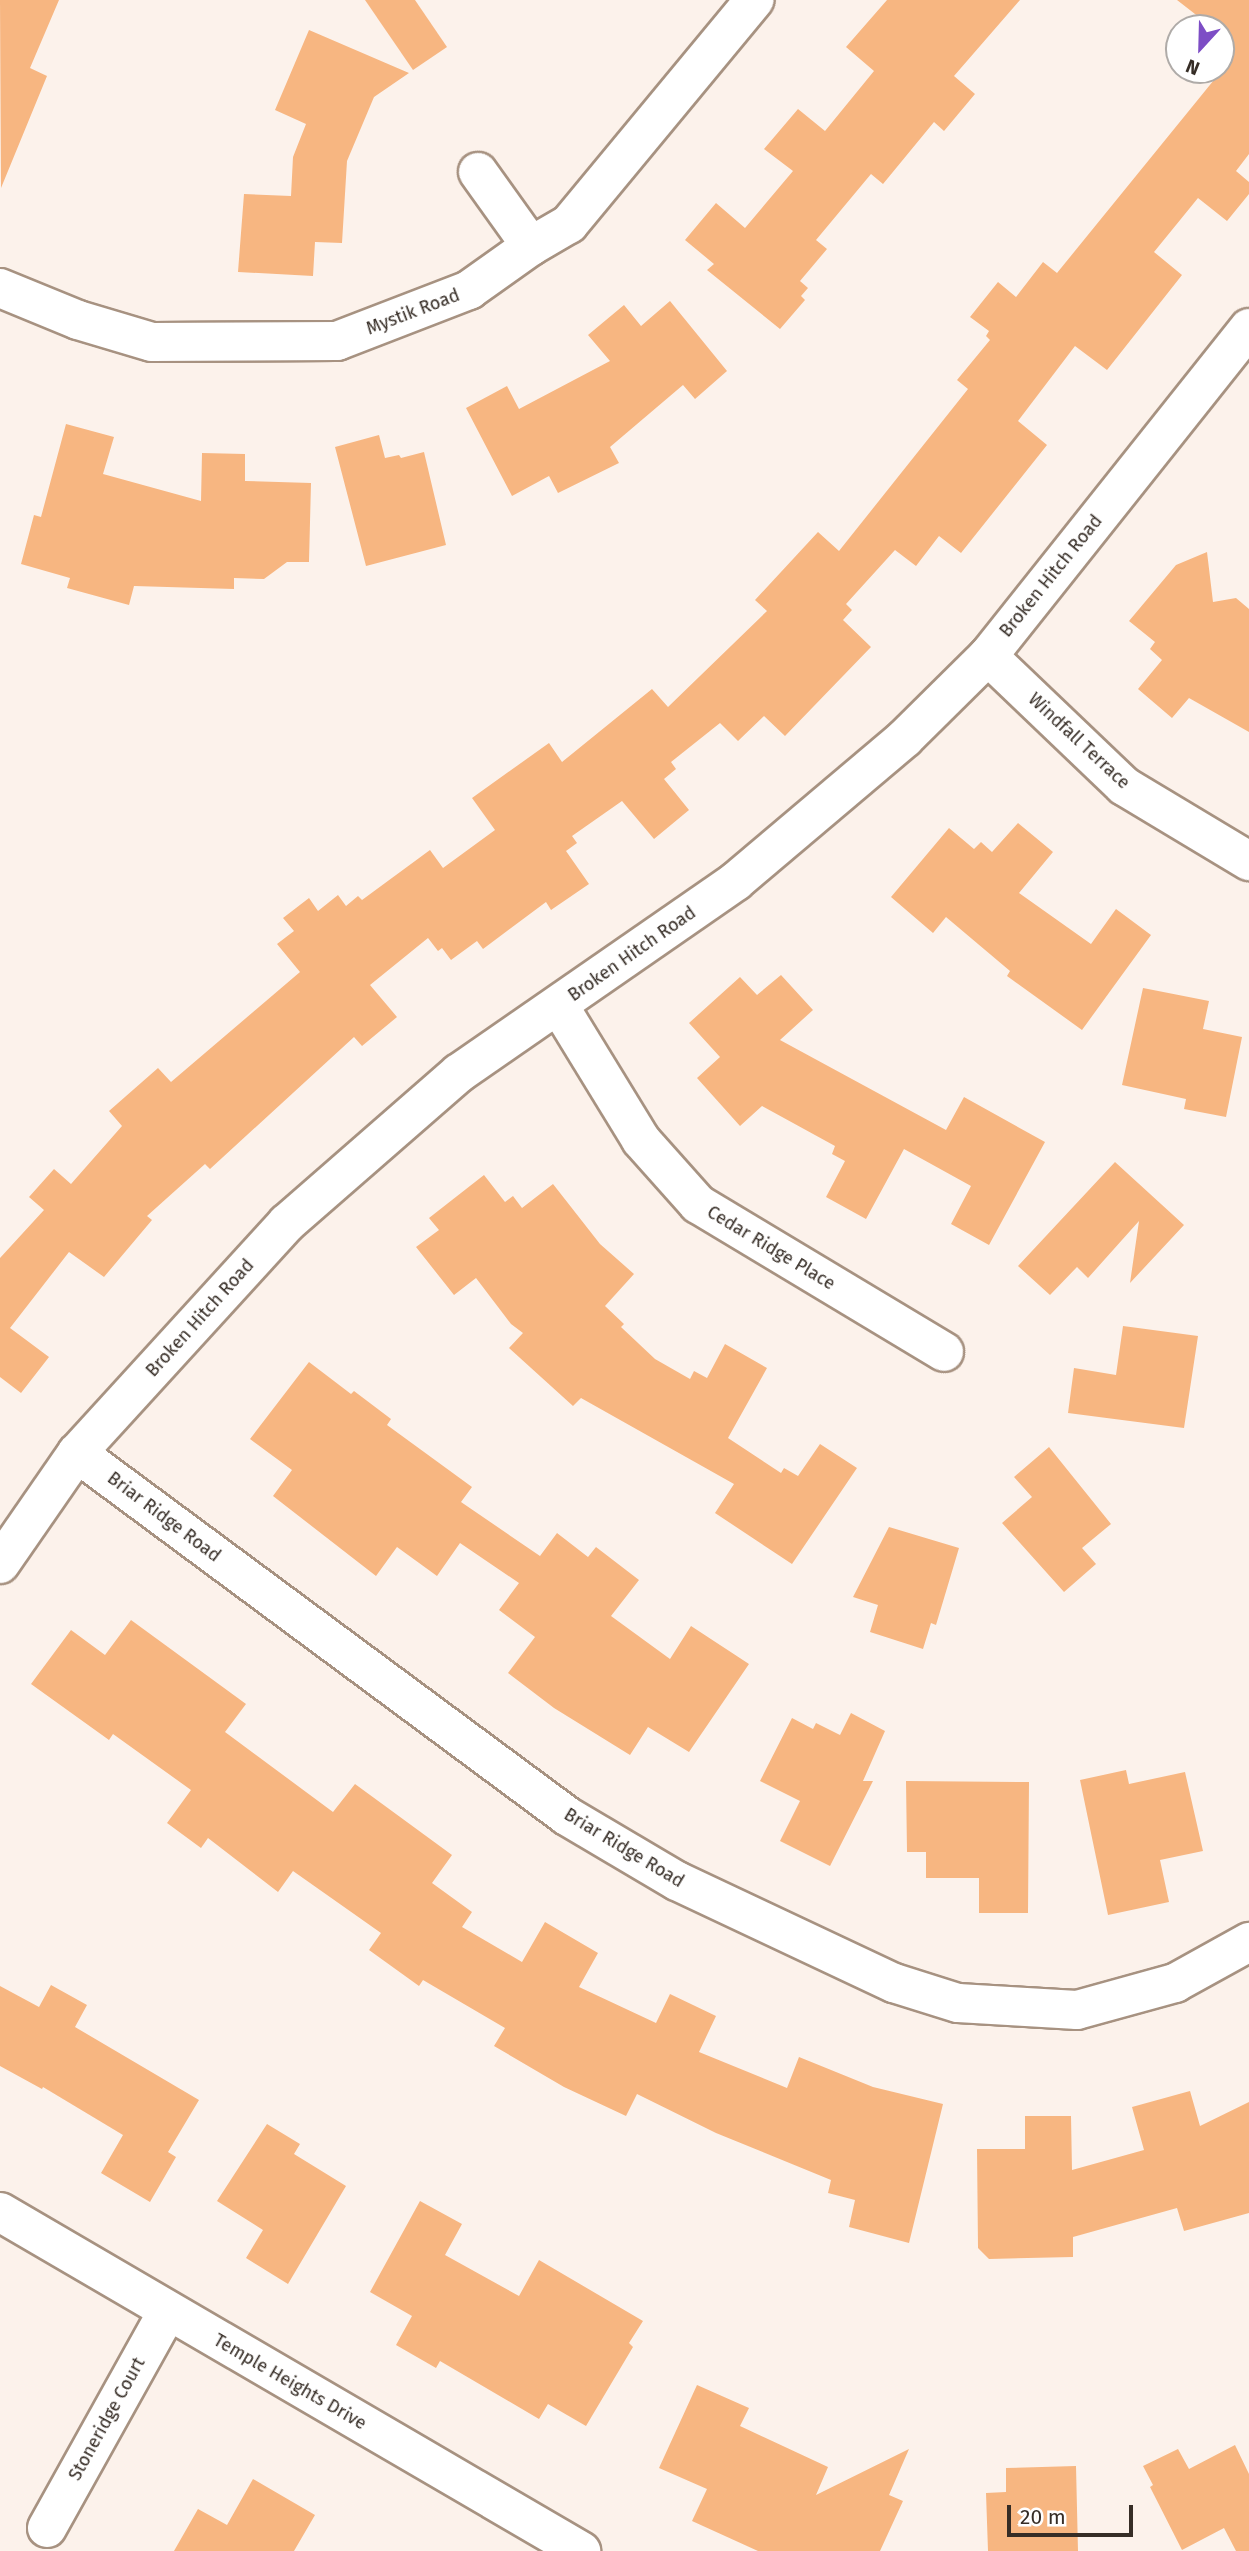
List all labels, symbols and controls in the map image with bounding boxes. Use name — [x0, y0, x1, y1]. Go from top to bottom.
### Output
north arrow — [1165, 14, 1235, 84]
text: N — [1183, 54, 1203, 80]
street label: Mystik Road — [363, 284, 463, 340]
street label: Broken Hitch Road — [995, 511, 1107, 641]
street label: Windfall Terrace — [1024, 688, 1134, 794]
street label: Broken Hitch Road — [564, 902, 700, 1006]
street label: Cedar Ridge Place — [703, 1201, 839, 1295]
street label: Broken Hitch Road — [141, 1255, 259, 1381]
street label: Briar Ridge Road — [103, 1467, 225, 1567]
street label: Briar Ridge Road — [560, 1804, 688, 1892]
street label: Temple Heights Drive — [210, 2329, 370, 2435]
street label: Stoneridge Court — [64, 2354, 150, 2484]
scale bar — [1011, 2492, 1137, 2536]
text: 20 m — [1020, 2504, 1066, 2530]

